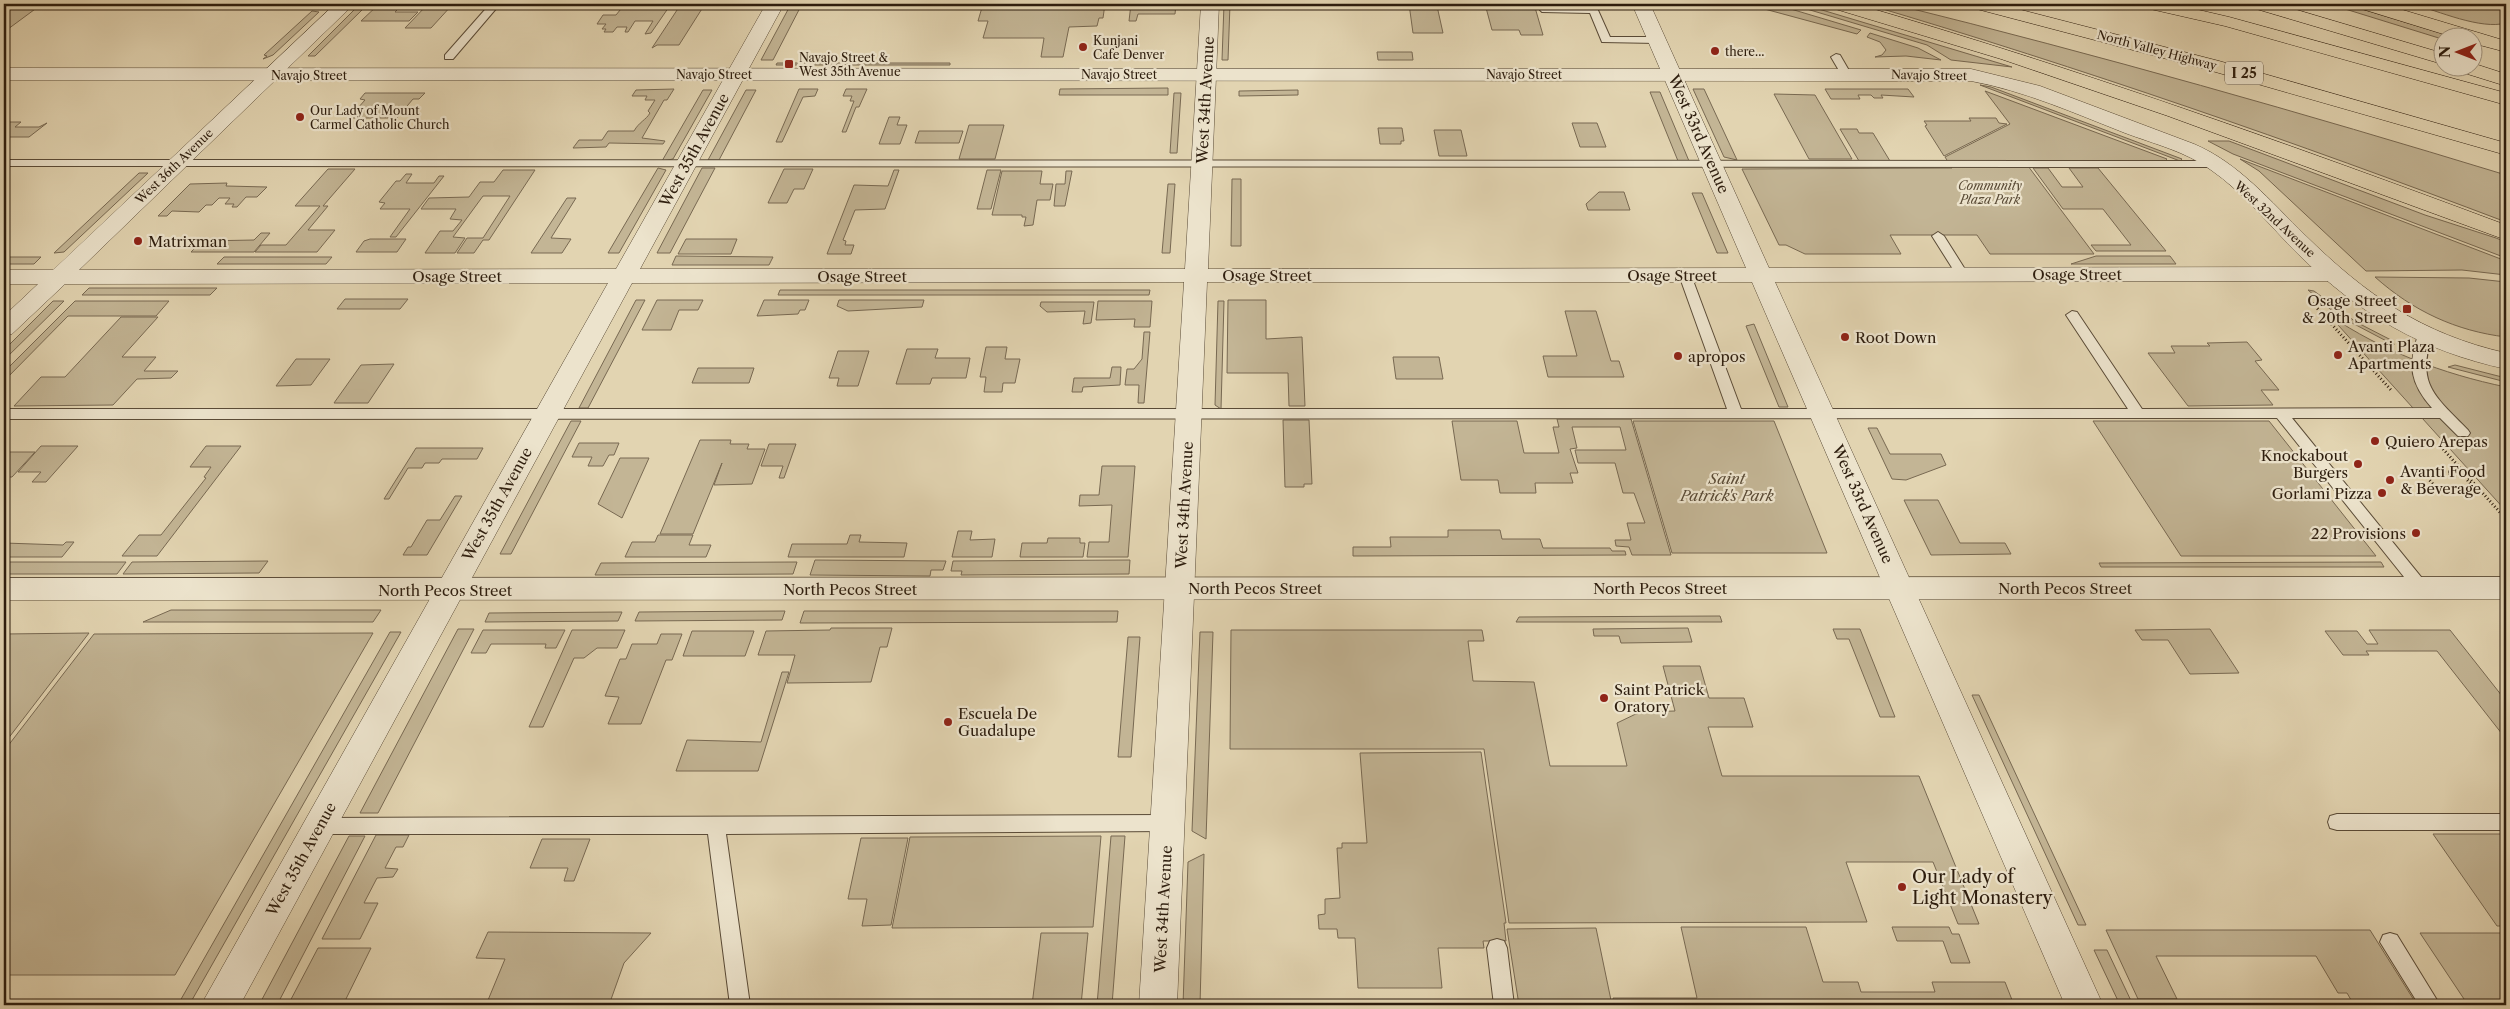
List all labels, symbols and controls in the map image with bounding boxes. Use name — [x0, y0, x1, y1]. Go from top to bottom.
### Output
street label: North Valley Highway — [2096, 27, 2219, 73]
north arrow — [2432, 28, 2482, 78]
place label: Kunjani Cafe Denver — [1093, 33, 1164, 62]
street label: West 34th Avenue — [1192, 36, 1218, 165]
marker: Kunjani Cafe Denver — [1077, 41, 1089, 53]
place label: there... — [1725, 44, 1765, 59]
marker: there... — [1709, 45, 1721, 57]
text: N — [2436, 46, 2454, 58]
place label: Navajo Street & West 35th Avenue — [798, 50, 901, 79]
marker: Navajo Street & West 35th Avenue — [783, 58, 795, 70]
road number: I 25 — [2225, 62, 2263, 84]
street label: Navajo Street — [676, 67, 753, 82]
street label: Navajo Street — [1081, 67, 1158, 82]
street label: Navajo Street — [1486, 67, 1563, 82]
street label: Navajo Street — [1891, 67, 1968, 83]
street label: Navajo Street — [271, 68, 348, 83]
street label: West 33rd Avenue — [1664, 71, 1734, 196]
street label: West 35th Avenue — [654, 90, 733, 211]
place label: Our Lady of Mount Carmel Catholic Church — [310, 103, 450, 132]
marker: Our Lady of Mount Carmel Catholic Church — [294, 111, 306, 123]
street label: West 36th Avenue — [131, 125, 216, 208]
street label: West 32nd Avenue — [2231, 177, 2319, 261]
park label: Community Plaza Park — [1958, 178, 2022, 207]
place label: Matrixman — [148, 232, 228, 251]
marker: Matrixman — [132, 235, 144, 247]
street label: Osage Street — [2032, 265, 2123, 284]
street label: Osage Street — [1222, 266, 1313, 285]
street label: Osage Street — [1627, 266, 1718, 285]
street label: Osage Street — [412, 267, 503, 286]
street label: Osage Street — [817, 267, 908, 286]
place label: Osage Street & 20th Street — [2302, 291, 2398, 327]
marker: Osage Street & 20th Street — [2401, 303, 2413, 315]
place label: Root Down — [1855, 328, 1937, 347]
marker: Root Down — [1839, 331, 1851, 343]
place label: Avanti Plaza Apartments — [2347, 337, 2435, 373]
place label: apropos — [1688, 347, 1745, 366]
marker: Avanti Plaza Apartments — [2332, 349, 2344, 361]
marker: apropos — [1672, 350, 1684, 362]
place label: Quiero Arepas — [2385, 432, 2488, 451]
marker: Quiero Arepas — [2369, 435, 2381, 447]
street label: West 34th Avenue — [1171, 441, 1197, 570]
street label: West 33rd Avenue — [1828, 441, 1898, 566]
street label: West 35th Avenue — [457, 444, 536, 565]
place label: Knockabout Burgers — [2261, 446, 2349, 482]
marker: Knockabout Burgers — [2352, 458, 2364, 470]
place label: Avanti Food & Beverage — [2399, 462, 2486, 498]
park label: Saint Patrick's Park — [1679, 469, 1774, 505]
marker: Avanti Food & Beverage — [2384, 474, 2396, 486]
place label: Gorlami Pizza — [2272, 484, 2372, 503]
marker: Gorlami Pizza — [2376, 487, 2388, 499]
place label: 22 Provisions — [2311, 524, 2406, 543]
marker: 22 Provisions — [2410, 527, 2422, 539]
street label: North Pecos Street — [1188, 579, 1323, 598]
street label: North Pecos Street — [1593, 579, 1728, 598]
street label: North Pecos Street — [1998, 579, 2133, 598]
street label: North Pecos Street — [783, 580, 918, 599]
street label: North Pecos Street — [378, 581, 513, 600]
place label: Saint Patrick Oratory — [1614, 680, 1706, 716]
marker: Saint Patrick Oratory — [1598, 692, 1610, 704]
place label: Escuela De Guadalupe — [958, 704, 1037, 740]
marker: Escuela De Guadalupe — [942, 716, 954, 728]
street label: West 35th Avenue — [261, 799, 340, 920]
street label: West 34th Avenue — [1150, 845, 1176, 974]
place label: Our Lady of Light Monastery — [1912, 866, 2053, 909]
marker: Our Lady of Light Monastery — [1896, 881, 1908, 893]

